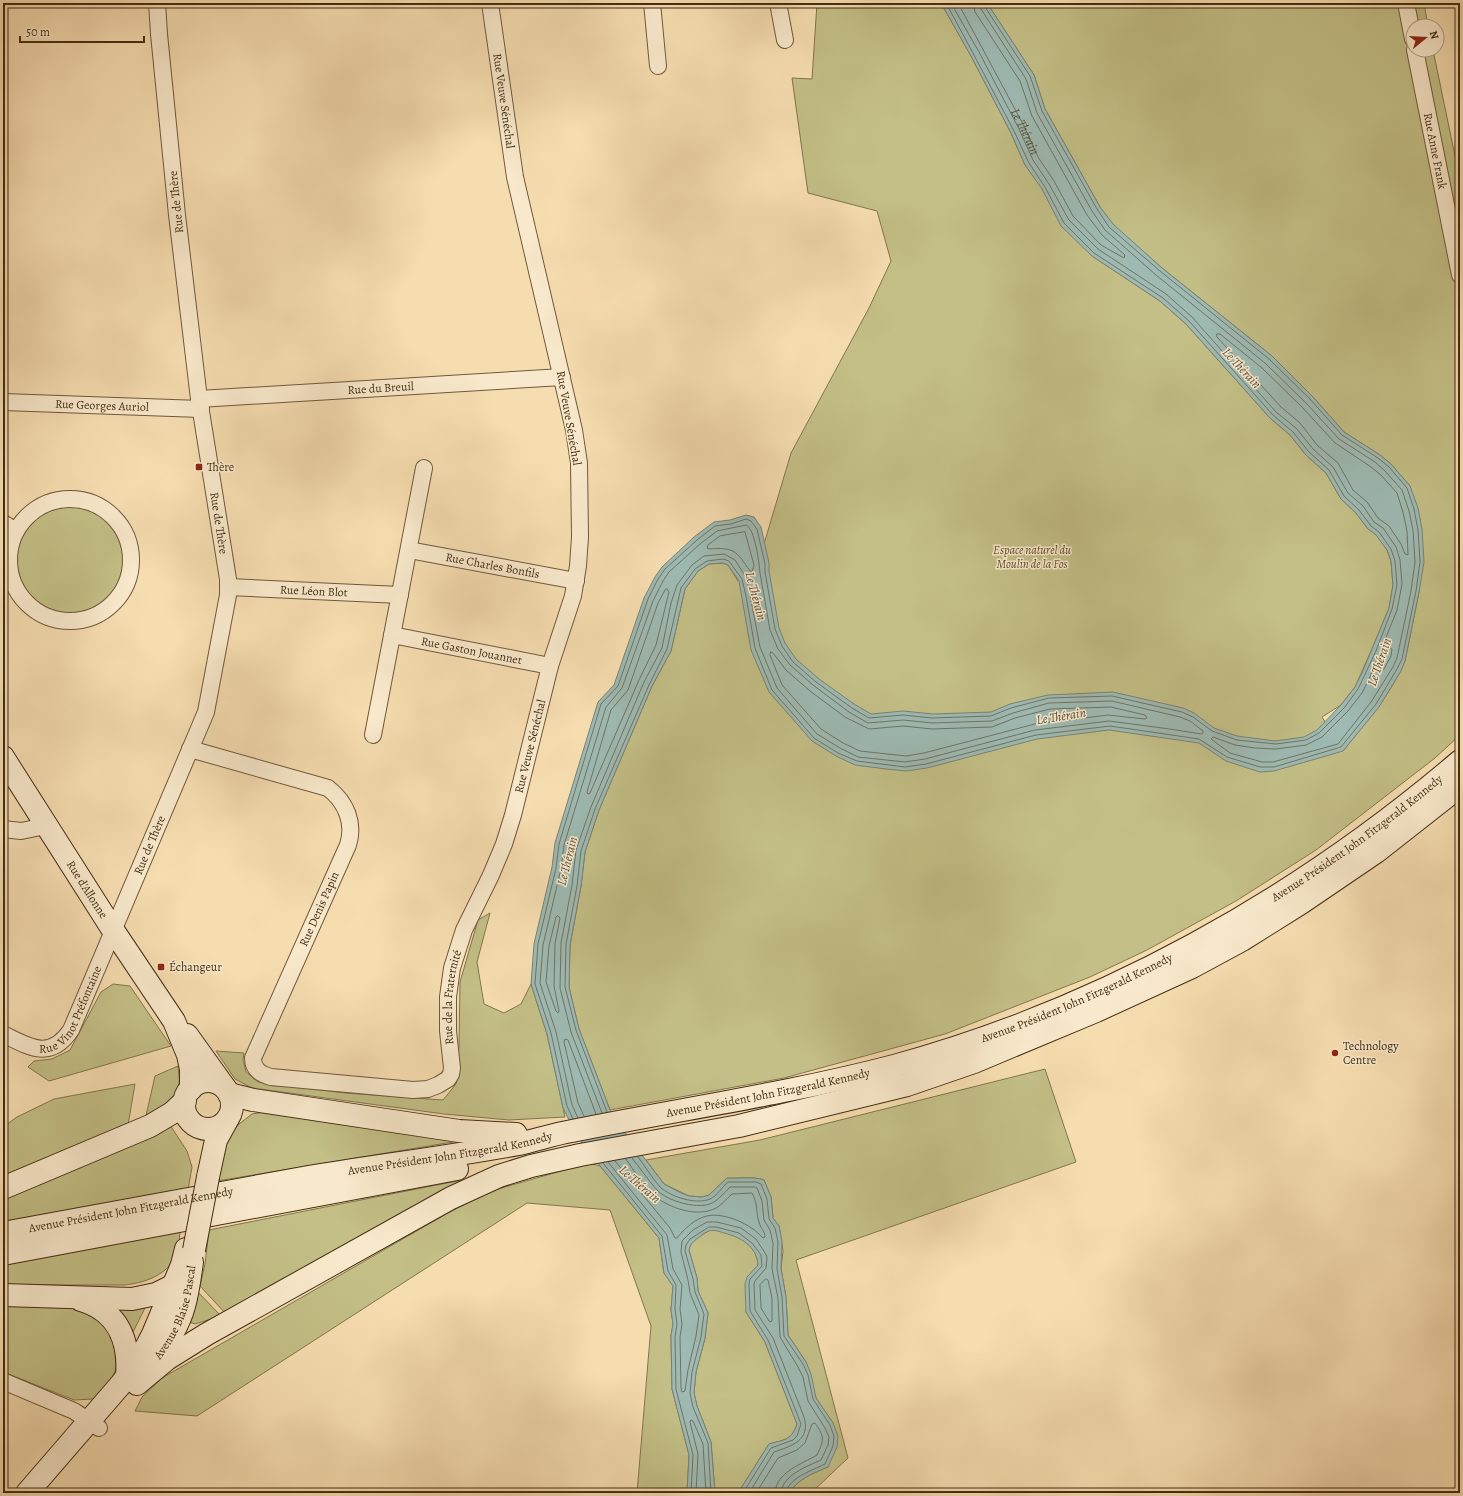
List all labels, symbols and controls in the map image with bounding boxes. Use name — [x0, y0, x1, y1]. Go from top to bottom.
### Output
scale bar — [20, 18, 144, 44]
north arrow — [1405, 18, 1445, 58]
text: 50 m — [26, 24, 50, 40]
text: N — [1426, 29, 1442, 41]
street label: Rue Veuve Sénéchal — [489, 52, 519, 150]
water label: Le Thérain — [1007, 105, 1044, 157]
street label: Rue Anne Frank — [1420, 111, 1451, 191]
street label: Rue de Thère — [165, 170, 187, 234]
water label: Le Thérain — [1219, 344, 1265, 392]
street label: Rue Veuve Sénéchal — [553, 369, 585, 467]
street label: Rue du Breuil — [347, 378, 414, 398]
street label: Rue Georges Auriol — [55, 396, 149, 415]
place label: Thère — [207, 459, 234, 475]
marker: Thère — [194, 462, 204, 472]
street label: Rue de Thère — [206, 491, 232, 555]
park label: Espace naturel du Moulin de la Fos — [993, 542, 1071, 572]
street label: Rue Charles Bonfils — [444, 549, 541, 582]
water label: Le Thérain — [741, 570, 771, 622]
street label: Rue Léon Blot — [280, 581, 348, 601]
street label: Rue Gaston Jouannet — [420, 633, 523, 668]
water label: Le Thérain — [1363, 636, 1395, 688]
street label: Rue Veuve Sénéchal — [511, 698, 549, 795]
water label: Le Thérain — [1035, 704, 1087, 728]
street label: Avenue Président John Fitzgerald Kennedy — [1268, 771, 1446, 906]
street label: Rue de Thère — [130, 813, 169, 877]
water label: Le Thérain — [553, 835, 581, 887]
street label: Rue d'Allonne — [63, 857, 112, 922]
street label: Rue Denis Papin — [295, 869, 343, 949]
street label: Rue de la Fraternité — [440, 948, 465, 1045]
street label: Avenue Président John Fitzgerald Kennedy — [978, 949, 1176, 1047]
place label: Échangeur — [169, 959, 222, 975]
marker: Échangeur — [156, 962, 166, 972]
street label: Rue Vinot Préfontaine — [39, 963, 105, 1057]
place label: Technology Centre — [1343, 1038, 1399, 1068]
marker: Technology Centre — [1330, 1048, 1340, 1058]
street label: Avenue Président John Fitzgerald Kennedy — [664, 1064, 872, 1121]
street label: Avenue Président John Fitzgerald Kennedy — [346, 1128, 555, 1179]
water label: Le Thérain — [616, 1161, 664, 1207]
street label: Avenue Président John Fitzgerald Kennedy — [26, 1183, 235, 1236]
street label: Avenue Blaise Pascal — [149, 1264, 199, 1363]

